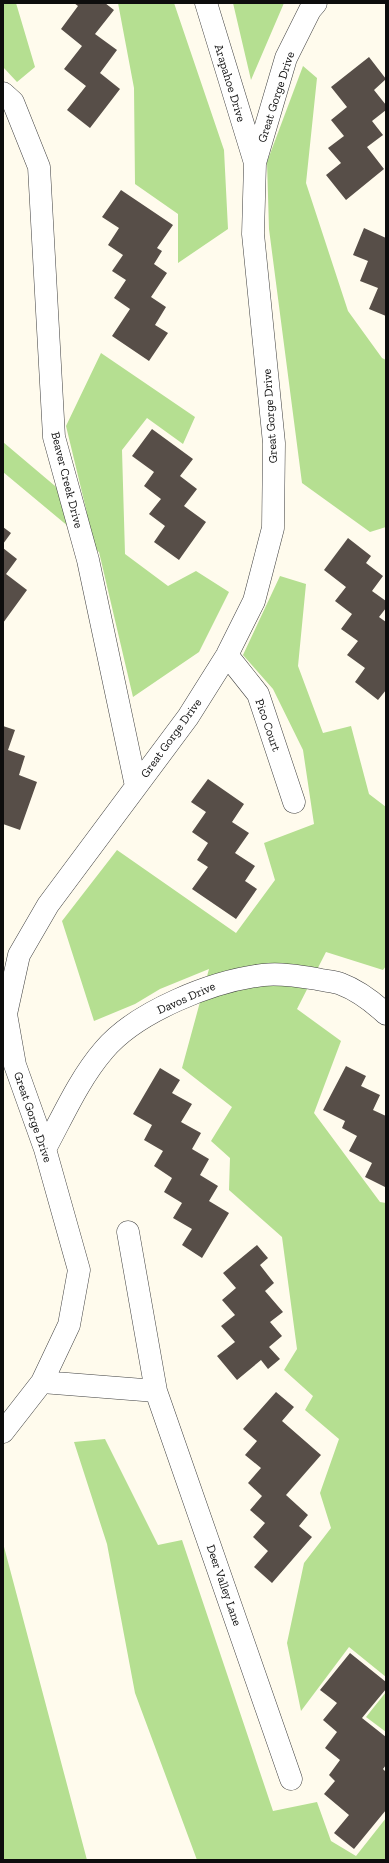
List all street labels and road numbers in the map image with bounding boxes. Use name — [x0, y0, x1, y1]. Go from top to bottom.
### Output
street label: Arapahoe Drive — [212, 42, 249, 124]
street label: Great Gorge Drive — [255, 50, 297, 144]
street label: Great Gorge Drive — [260, 368, 280, 464]
street label: Beaver Creek Drive — [48, 430, 86, 530]
street label: Great Gorge Drive — [138, 695, 205, 780]
street label: Pico Court — [252, 697, 284, 754]
street label: Davos Drive — [155, 979, 218, 1017]
street label: Great Gorge Drive — [11, 1070, 55, 1164]
street label: Deer Valley Lane — [204, 1543, 245, 1628]

